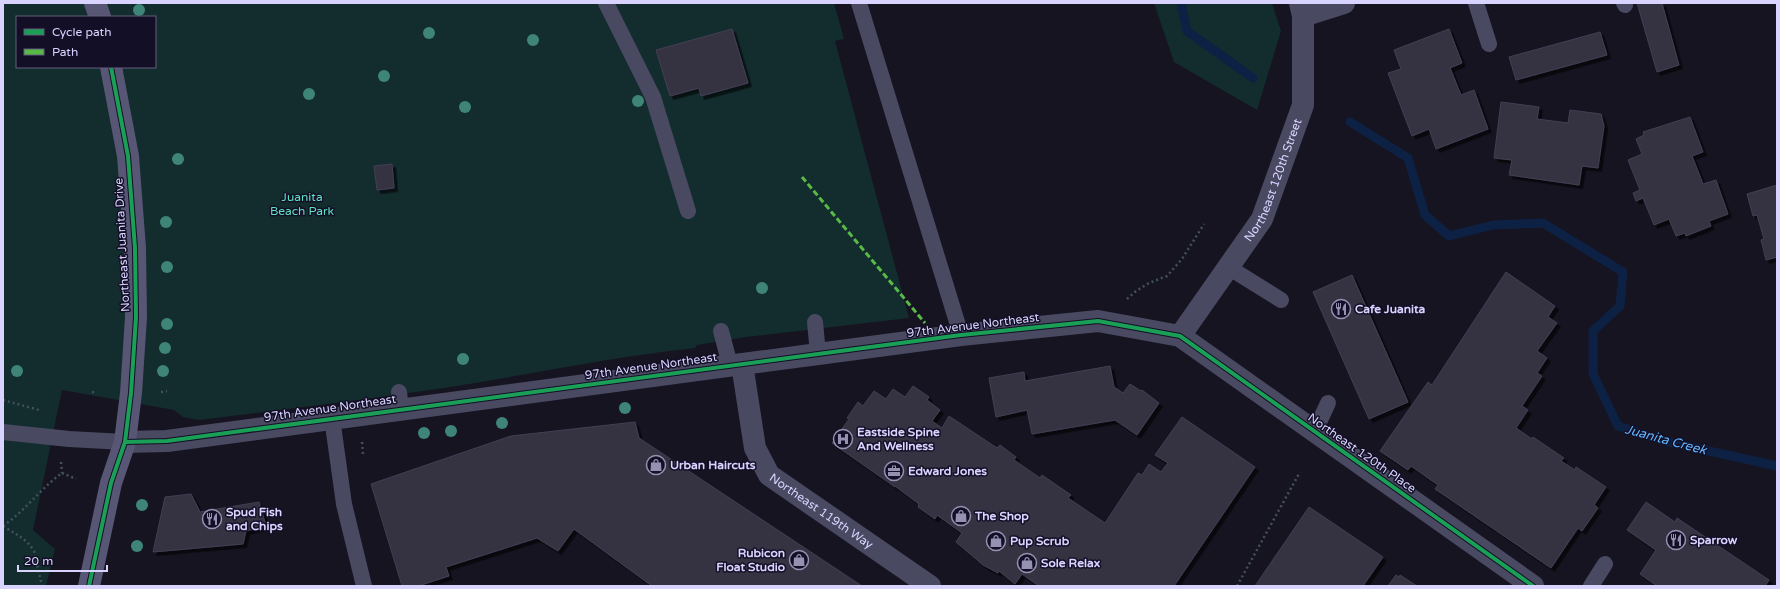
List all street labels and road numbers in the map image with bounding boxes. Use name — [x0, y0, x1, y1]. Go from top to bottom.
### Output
street label: Northeast 120th Street — [1241, 116, 1305, 244]
street label: Northeast Juanita Drive — [111, 177, 133, 312]
street label: 97th Avenue Northeast — [906, 310, 1040, 340]
street label: 97th Avenue Northeast — [584, 350, 718, 382]
street label: 97th Avenue Northeast — [263, 392, 397, 424]
street label: Northeast 120th Place — [1305, 410, 1419, 496]
street label: Northeast 119th Way — [767, 471, 876, 552]

